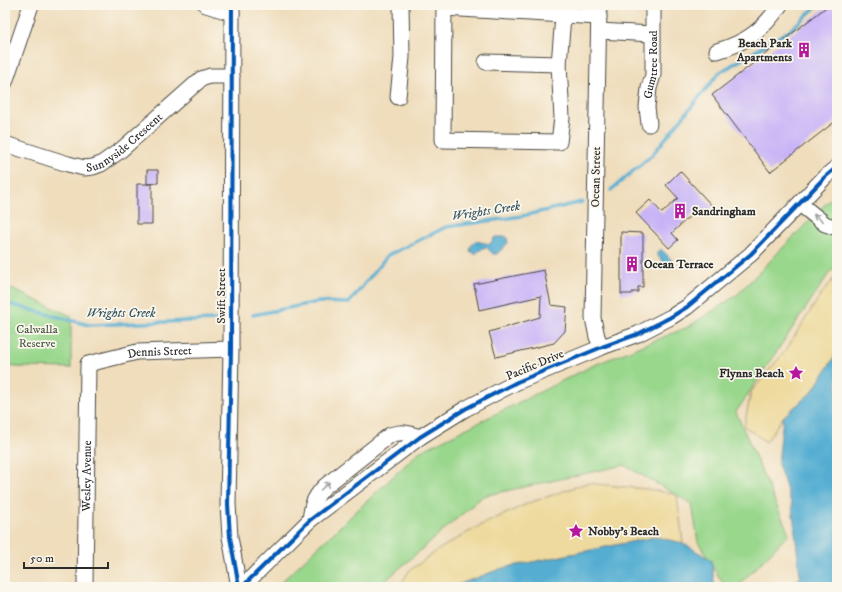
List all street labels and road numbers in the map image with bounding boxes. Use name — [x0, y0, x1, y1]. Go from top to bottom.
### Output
street label: Gumtree Road — [640, 30, 661, 99]
street label: Sunnyside Crescent — [85, 109, 165, 175]
street label: Ocean Street — [588, 146, 604, 208]
street label: Swift Street — [214, 268, 229, 324]
street label: Dennis Street — [126, 343, 192, 362]
street label: Pacific Drive — [504, 346, 566, 384]
street label: Wesley Avenue — [79, 440, 94, 513]

